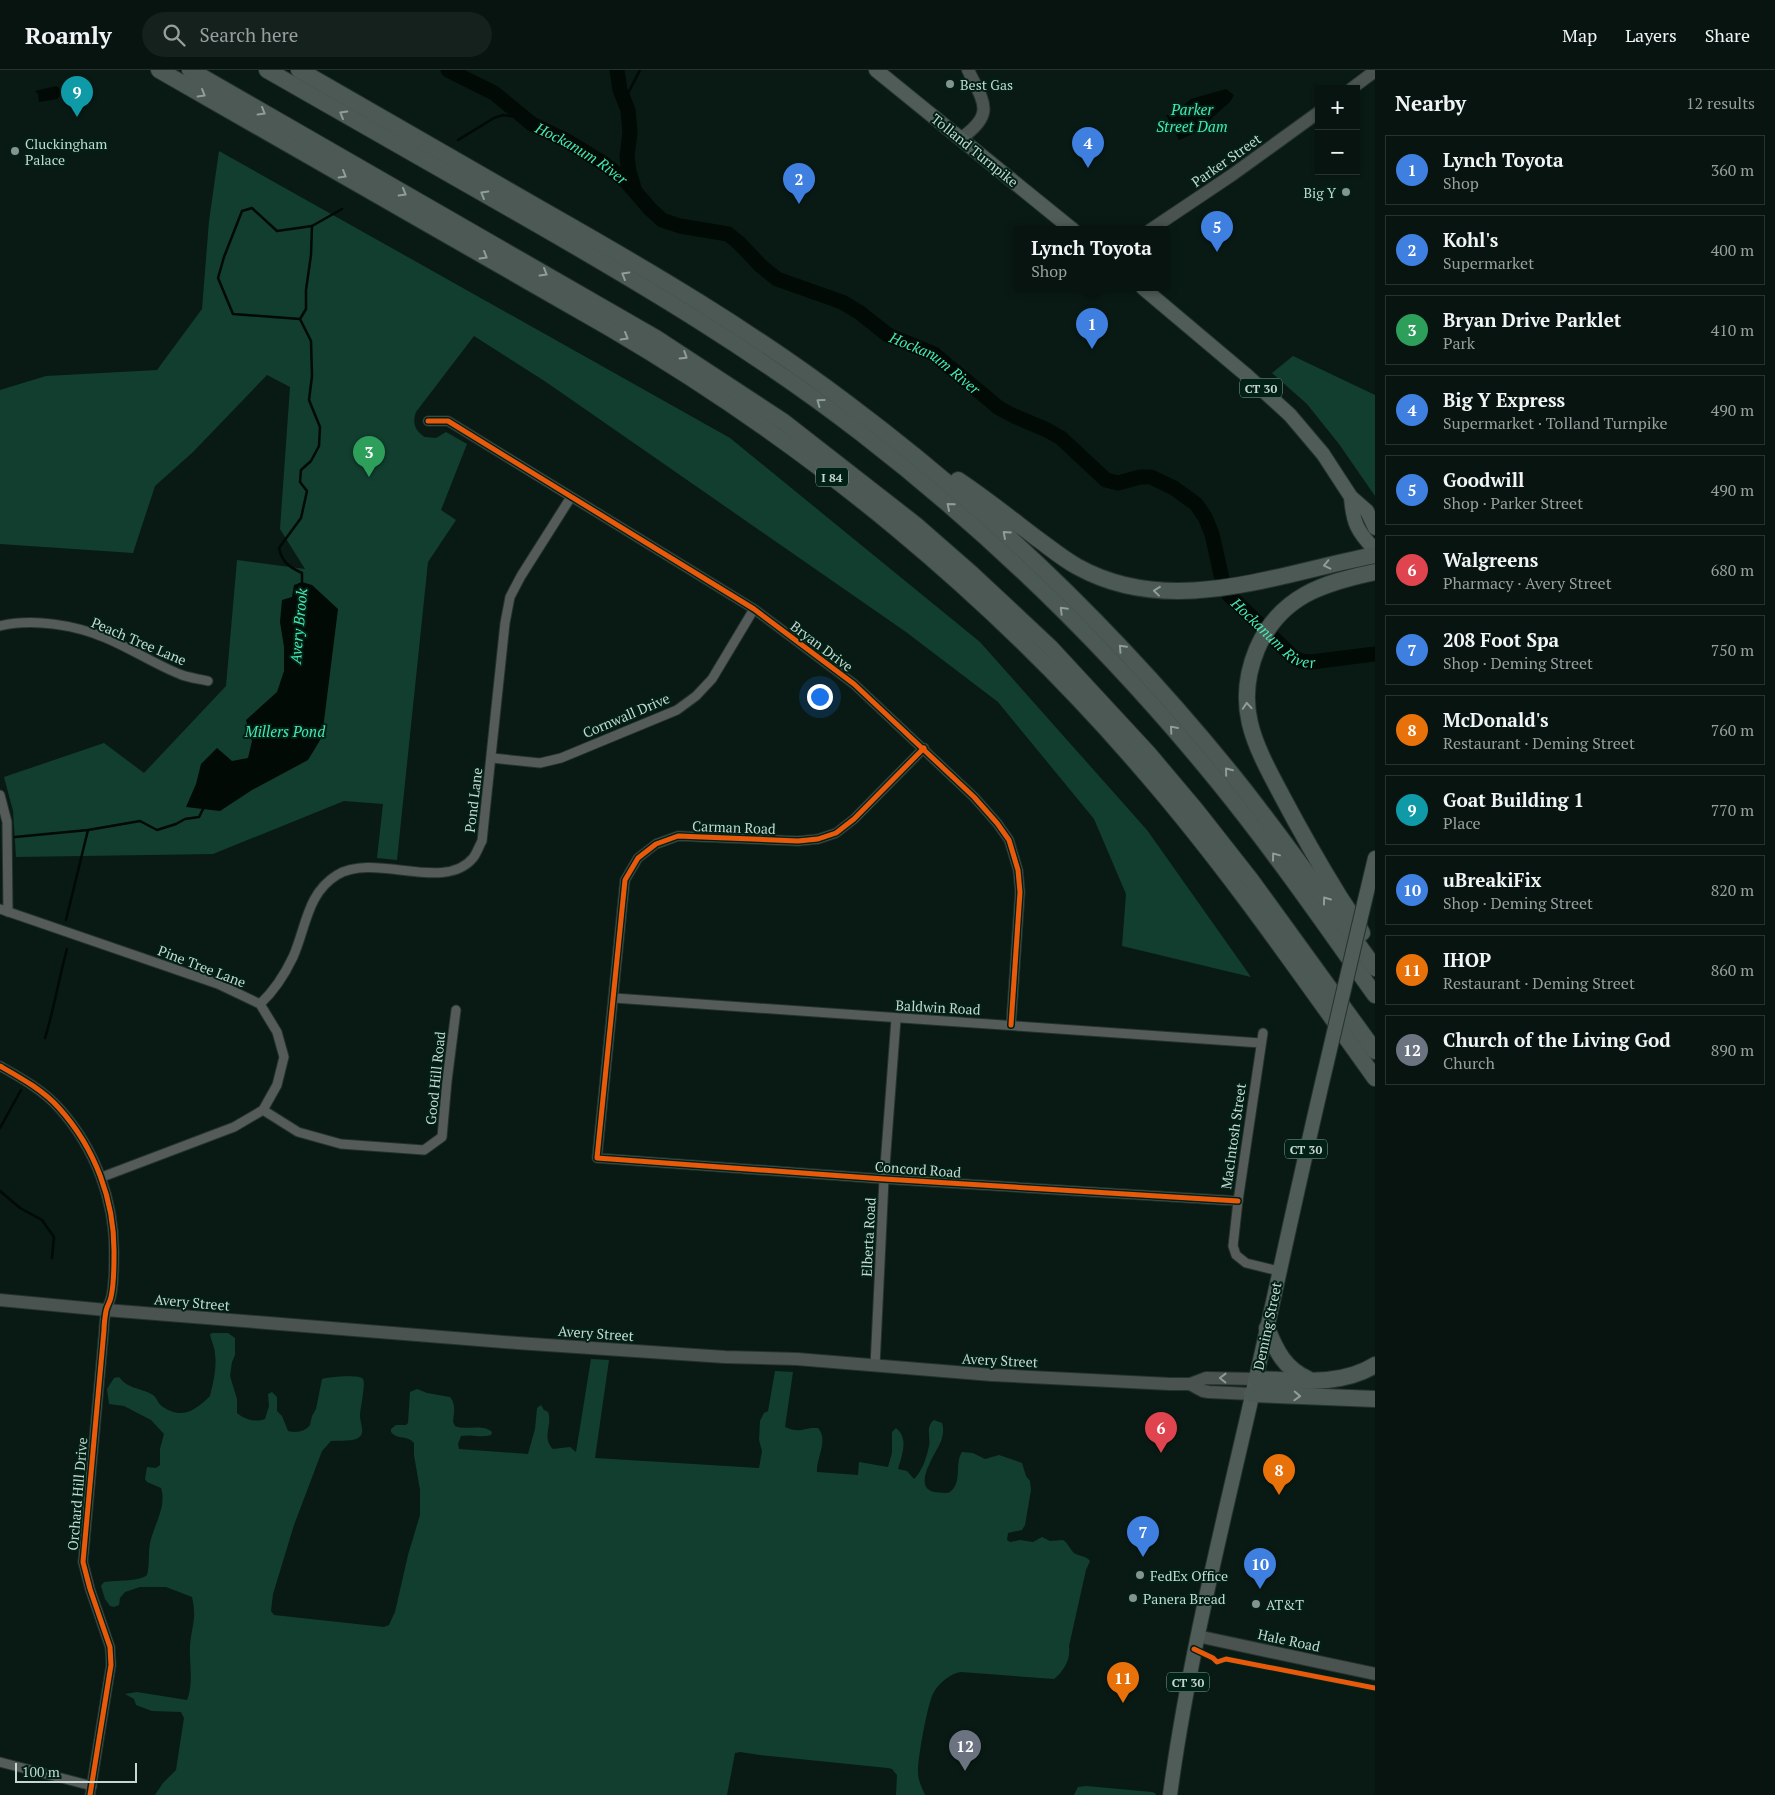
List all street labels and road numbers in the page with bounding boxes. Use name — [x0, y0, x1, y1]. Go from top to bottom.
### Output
street label: Tolland Turnpike — [928, 109, 1022, 191]
street label: Parker Street — [1187, 129, 1265, 191]
road number: CT 30 — [1240, 378, 1282, 398]
road number: I 84 — [816, 468, 848, 487]
street label: Peach Tree Lane — [89, 612, 189, 670]
street label: Bryan Drive — [787, 616, 857, 676]
street label: Cornwall Drive — [580, 688, 672, 742]
street label: Pond Lane — [460, 766, 486, 834]
street label: Carman Road — [692, 816, 776, 838]
street label: Pine Tree Lane — [155, 941, 249, 991]
street label: Baldwin Road — [895, 995, 981, 1019]
street label: Good Hill Road — [421, 1030, 449, 1126]
street label: MacIntosh Street — [1216, 1081, 1250, 1190]
road number: CT 30 — [1285, 1140, 1327, 1158]
street label: Concord Road — [874, 1157, 962, 1182]
street label: Elberta Road — [856, 1197, 880, 1277]
street label: Deming Street — [1248, 1279, 1286, 1372]
street label: Avery Street — [153, 1289, 231, 1315]
street label: Avery Street — [557, 1321, 635, 1345]
street label: Avery Street — [962, 1349, 1039, 1372]
street label: Orchard Hill Drive — [63, 1437, 91, 1551]
street label: Hale Road — [1256, 1624, 1322, 1656]
road number: CT 30 — [1167, 1672, 1209, 1691]

